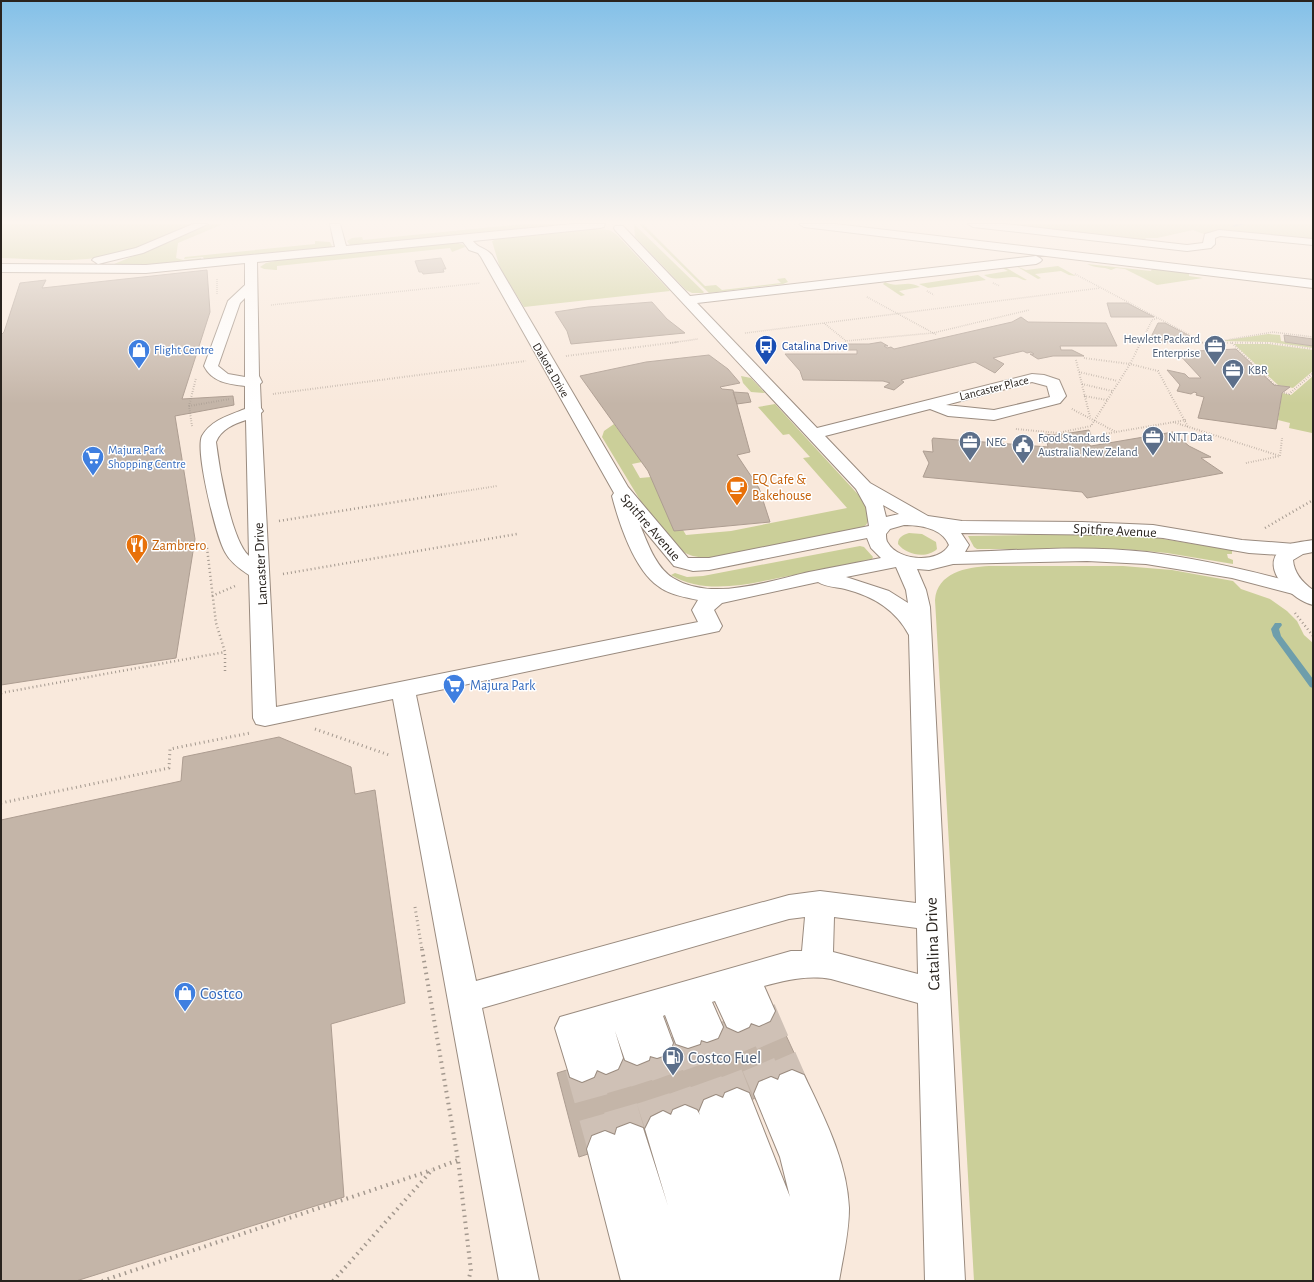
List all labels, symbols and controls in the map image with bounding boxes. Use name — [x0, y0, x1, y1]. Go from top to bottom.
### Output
bus stop icon: Catalina Drive — [753, 333, 779, 366]
place label: Hewlett Packard Enterprise — [1123, 333, 1200, 359]
office icon: Hewlett Packard Enterprise — [1202, 333, 1228, 366]
shop icon: Flight Centre — [126, 337, 152, 370]
place label: Catalina Drive — [782, 340, 848, 352]
street label: Dakota Drive — [531, 341, 571, 399]
place label: Flight Centre — [154, 344, 214, 356]
office icon: KBR — [1220, 357, 1246, 390]
place label: KBR — [1248, 364, 1268, 376]
street label: Lancaster Place — [958, 374, 1030, 402]
office icon: NTT Data — [1140, 424, 1166, 457]
office icon: NEC — [957, 429, 983, 462]
place label: NTT Data — [1168, 431, 1213, 443]
public building icon: Food Standards Australia New Zeland — [1010, 432, 1036, 465]
place label: Food Standards Australia New Zeland — [1038, 432, 1138, 458]
place label: NEC — [986, 436, 1006, 448]
supermarket icon: Majura Park Shopping Centre — [80, 444, 106, 477]
place label: Majura Park Shopping Centre — [108, 444, 186, 470]
place label: EQ Cafe & Bakehouse — [752, 473, 812, 503]
cafe icon: EQ Cafe & Bakehouse — [724, 474, 750, 507]
street label: Spitfire Avenue — [618, 492, 683, 564]
street label: Lancaster Drive — [252, 522, 270, 606]
street label: Spitfire Avenue — [1073, 522, 1157, 540]
restaurant icon: Zambrero — [124, 532, 150, 565]
place label: Zambrero — [152, 539, 206, 553]
supermarket icon: Majura Park — [441, 672, 467, 705]
place label: Majura Park — [470, 679, 536, 693]
street label: Catalina Drive — [922, 897, 943, 991]
shop icon: Costco — [172, 980, 198, 1013]
place label: Costco — [200, 985, 243, 1002]
fuel station icon: Costco Fuel — [660, 1044, 686, 1077]
place label: Costco Fuel — [688, 1049, 761, 1066]

